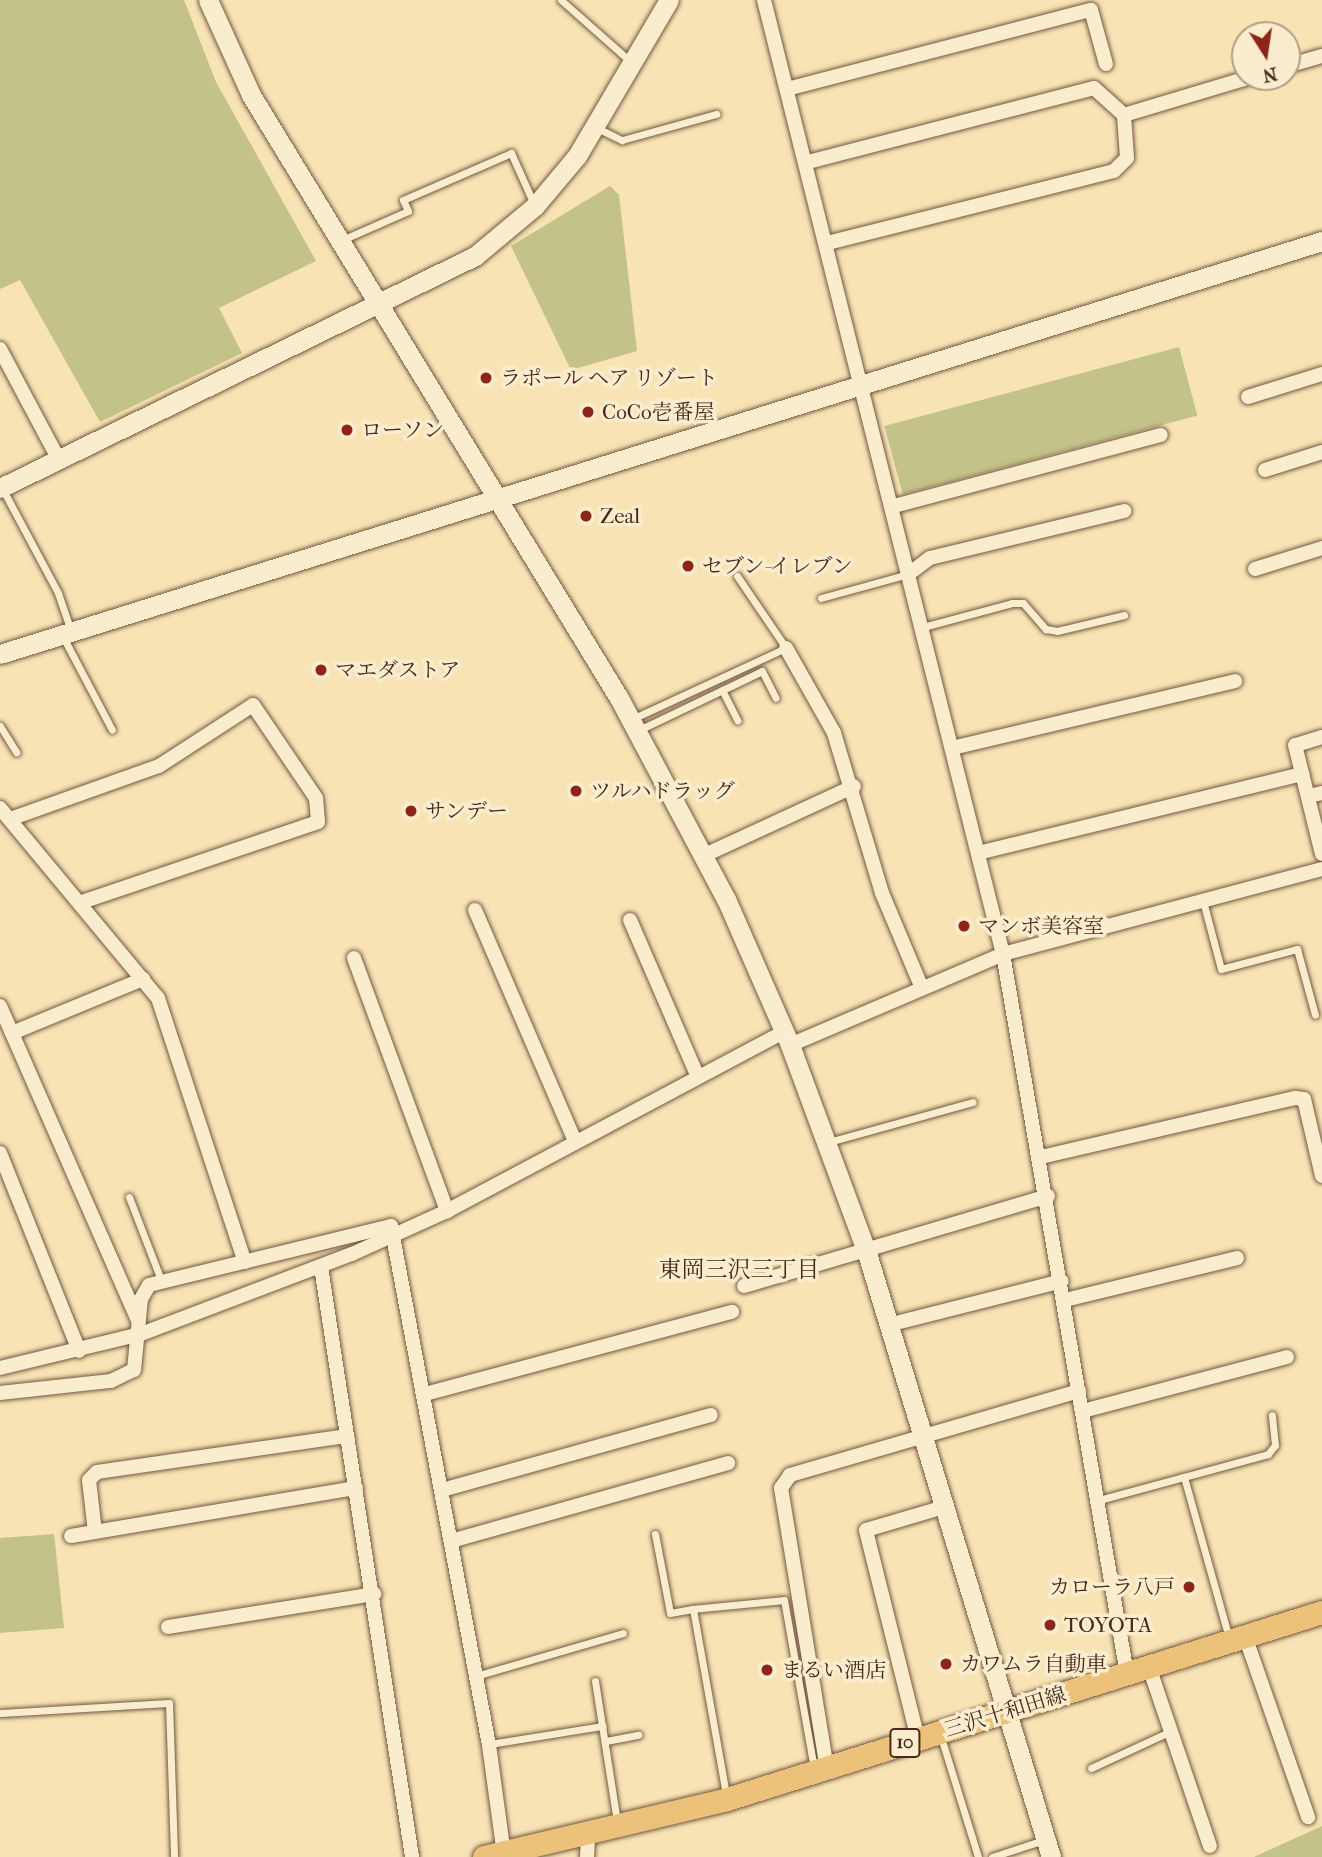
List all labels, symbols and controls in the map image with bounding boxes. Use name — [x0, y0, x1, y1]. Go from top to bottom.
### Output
north arrow — [1231, 21, 1301, 91]
text: N — [1261, 62, 1279, 87]
place label: ラポール ヘア リゾート — [500, 365, 719, 391]
marker: ラポール ヘア リゾート — [478, 370, 494, 386]
place label: CoCo壱番屋 — [602, 399, 715, 425]
marker: CoCo壱番屋 — [580, 404, 596, 420]
place label: ローソン — [361, 417, 445, 443]
marker: ローソン — [339, 422, 355, 438]
place label: Zeal — [600, 503, 640, 529]
marker: Zeal — [578, 508, 594, 524]
place label: セブン-イレブン — [702, 553, 854, 579]
marker: セブン-イレブン — [680, 558, 696, 574]
place label: マエダストア — [335, 657, 461, 683]
marker: マエダストア — [313, 662, 329, 678]
place label: ツルハドラッグ — [590, 778, 737, 804]
marker: ツルハドラッグ — [568, 783, 584, 799]
place label: サンデー — [425, 798, 509, 824]
marker: サンデー — [403, 803, 419, 819]
place label: マンボ美容室 — [978, 913, 1104, 939]
marker: マンボ美容室 — [956, 918, 972, 934]
district label: 東岡三沢三丁目 — [659, 1256, 819, 1284]
place label: カローラ八戸 — [1049, 1574, 1175, 1600]
marker: カローラ八戸 — [1181, 1579, 1197, 1595]
place label: TOYOTA — [1064, 1612, 1152, 1638]
marker: TOYOTA — [1042, 1617, 1058, 1633]
place label: カワムラ自動車 — [960, 1651, 1107, 1677]
marker: カワムラ自動車 — [938, 1656, 954, 1672]
place label: まるい酒店 — [781, 1657, 886, 1683]
marker: まるい酒店 — [759, 1662, 775, 1678]
street label: 三沢十和田線 — [941, 1682, 1069, 1742]
road number: 10 — [889, 1728, 921, 1758]

